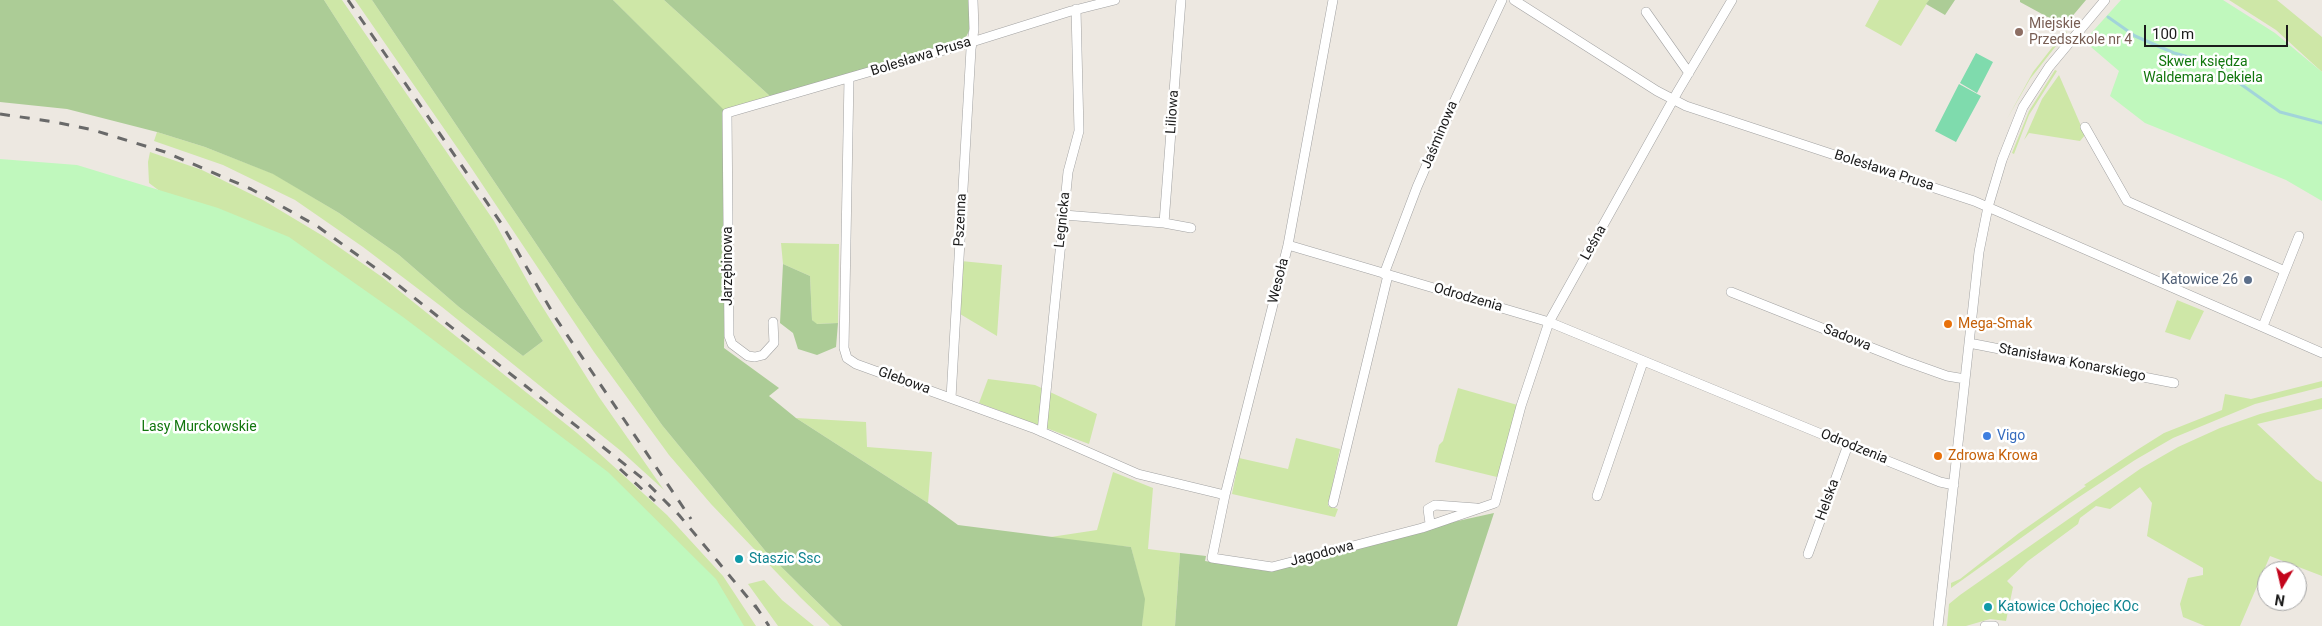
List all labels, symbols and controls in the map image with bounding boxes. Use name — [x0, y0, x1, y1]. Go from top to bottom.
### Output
scale bar — [2147, 15, 2291, 47]
place label: Miejskie Przedszkole nr 4 — [2029, 16, 2132, 48]
text: 100 m — [2152, 25, 2194, 43]
marker: Miejskie Przedszkole nr 4 — [2013, 26, 2025, 38]
street label: Bolesława Prusa — [869, 34, 973, 80]
park label: Skwer księdza Waldemara Dekiela — [2143, 54, 2263, 86]
street label: Liliowa — [1163, 90, 1183, 134]
street label: Jaśminowa — [1418, 99, 1462, 171]
street label: Bolesława Prusa — [1832, 147, 1936, 195]
street label: Legnicka — [1052, 191, 1074, 249]
street label: Pszenna — [951, 193, 971, 247]
street label: Leśna — [1578, 223, 1610, 263]
street label: Jarzębinowa — [720, 226, 736, 306]
street label: Wesoła — [1265, 257, 1293, 305]
place label: Katowice 26 — [2161, 272, 2238, 288]
marker: Katowice 26 — [2242, 274, 2254, 286]
street label: Odrodzenia — [1432, 280, 1504, 316]
place label: Mega-Smak — [1958, 316, 2032, 332]
marker: Mega-Smak — [1942, 318, 1954, 330]
street label: Sadowa — [1821, 321, 1873, 355]
street label: Stanisława Konarskiego — [1997, 340, 2147, 386]
street label: Glebowa — [876, 364, 932, 398]
park label: Lasy Murckowskie — [141, 419, 257, 435]
street label: Odrodzenia — [1818, 426, 1890, 468]
place label: Vigo — [1997, 428, 2025, 444]
marker: Vigo — [1981, 430, 1993, 442]
place label: Zdrowa Krowa — [1948, 448, 2038, 464]
marker: Zdrowa Krowa — [1932, 450, 1944, 462]
street label: Helska — [1813, 477, 1843, 523]
street label: Jagodowa — [1288, 537, 1356, 571]
place label: Staszic Ssc — [749, 551, 821, 567]
marker: Staszic Ssc — [733, 553, 745, 565]
north arrow — [2257, 561, 2307, 611]
text: N — [2274, 591, 2286, 609]
place label: Katowice Ochojec KOc — [1998, 599, 2139, 615]
marker: Katowice Ochojec KOc — [1982, 601, 1994, 613]

